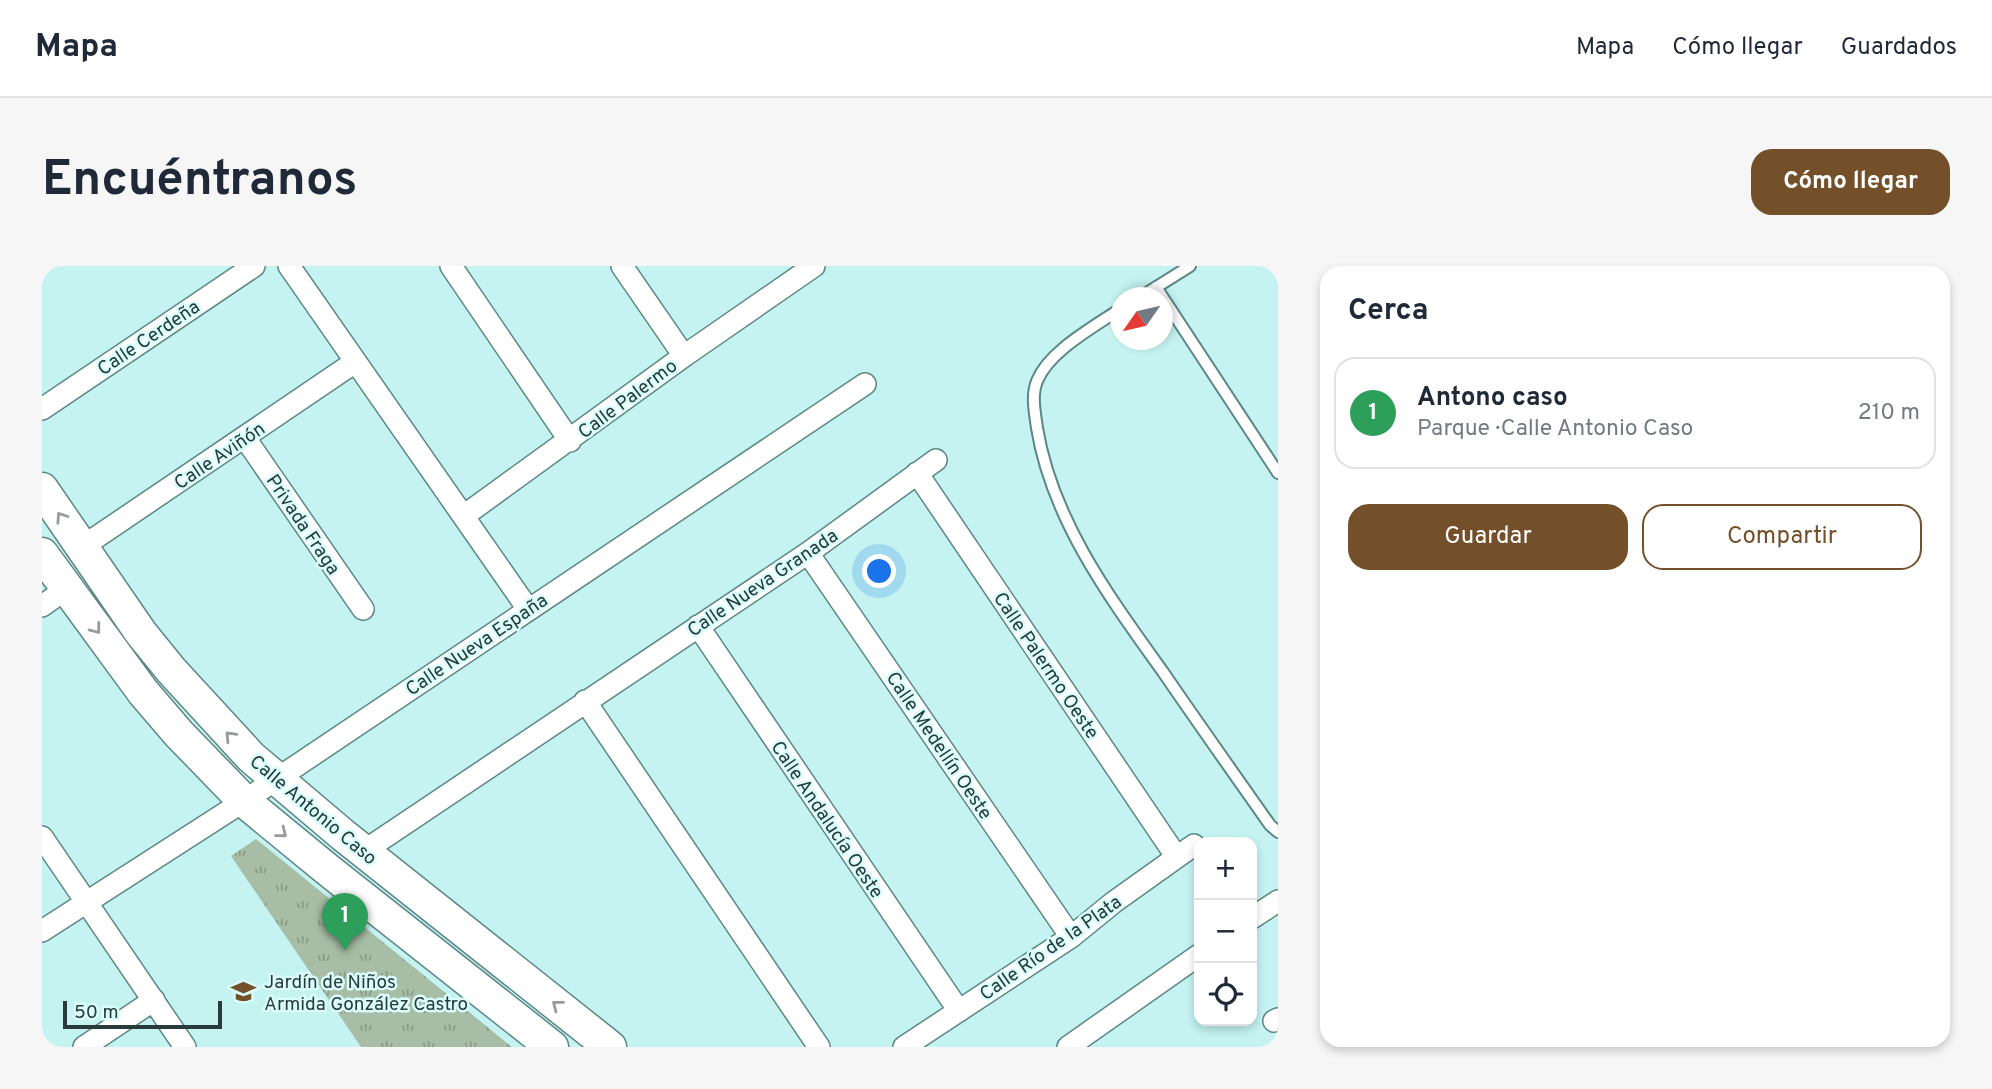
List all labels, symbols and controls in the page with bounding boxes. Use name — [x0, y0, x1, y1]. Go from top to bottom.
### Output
text: Mapa — [35, 27, 118, 69]
text: Mapa — [1576, 33, 1634, 63]
text: Cómo llegar — [1672, 33, 1803, 63]
text: Guardados — [1841, 33, 1957, 63]
button: Cómo llegar — [1751, 149, 1950, 215]
text: Encuéntranos — [42, 151, 357, 213]
north arrow — [1110, 287, 1173, 350]
text: Cerca — [1348, 293, 1428, 330]
street label: Calle Cerdeña — [93, 296, 205, 382]
street label: Calle Palermo — [574, 354, 683, 445]
text: Antono caso — [1417, 382, 1568, 415]
text: 1 — [1368, 399, 1378, 428]
text: 210 m — [1858, 399, 1920, 428]
text: Parque · Calle Antonio Caso — [1417, 415, 1693, 444]
street label: Calle Aviñón — [170, 417, 270, 496]
street label: Privada Fraga — [260, 470, 345, 580]
button: Guardar — [1348, 504, 1628, 570]
button: Compartir — [1642, 504, 1922, 570]
one-way arrow — [57, 512, 69, 525]
street label: Calle Nueva Granada — [683, 524, 843, 643]
your location — [862, 554, 896, 588]
street label: Calle Palermo Oeste — [987, 588, 1103, 744]
street label: Calle Nueva España — [401, 589, 553, 702]
one-way arrow — [88, 622, 100, 634]
street label: Calle Medellín Oeste — [880, 668, 997, 825]
one-way arrow — [226, 731, 239, 744]
street label: Calle Andalucía Oeste — [765, 737, 888, 903]
street label: Calle Antonio Caso — [244, 750, 381, 871]
one-way arrow — [273, 825, 286, 837]
map controls — [1194, 837, 1257, 1026]
button: + — [1194, 837, 1257, 900]
street label: Calle Río de la Plata — [975, 891, 1127, 1007]
pin: 1 — [322, 893, 368, 951]
button: − — [1194, 900, 1257, 963]
button: locate — [1194, 963, 1257, 1026]
place label: Jardín de Niños Armida González Castro — [264, 971, 468, 1017]
school or university icon: Jardín de Niños Armida González Castro — [230, 978, 258, 1006]
scale bar — [63, 998, 222, 1030]
one-way arrow — [552, 1000, 564, 1013]
text: 50 m — [74, 1001, 119, 1025]

